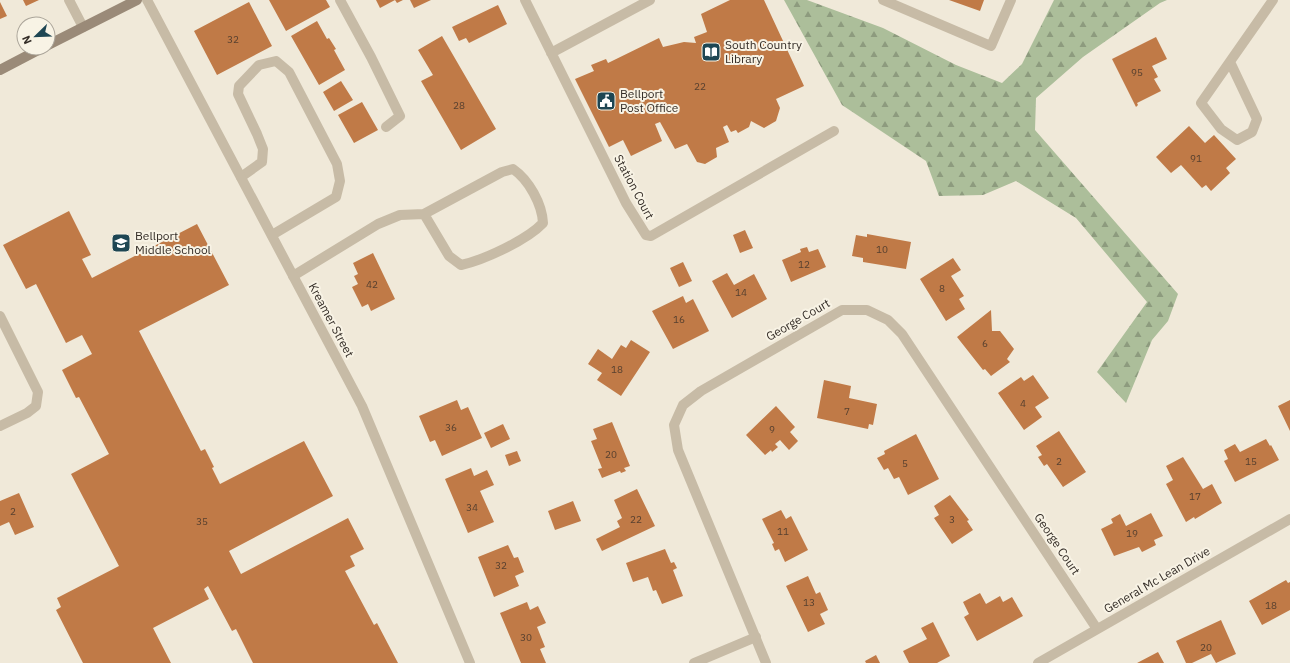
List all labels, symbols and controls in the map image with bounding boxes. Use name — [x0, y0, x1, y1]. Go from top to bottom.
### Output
north arrow — [16, 16, 56, 56]
text: N — [19, 33, 35, 46]
house number: 32 — [227, 33, 239, 46]
place label: South Country Library — [725, 37, 802, 66]
library icon: South Country Library — [700, 41, 722, 63]
house number: 95 — [1131, 66, 1143, 79]
house number: 22 — [694, 80, 706, 93]
place label: Bellport Post Office — [620, 86, 679, 115]
public building icon: Bellport Post Office — [595, 90, 617, 112]
house number: 28 — [453, 99, 465, 112]
street label: Station Court — [611, 152, 658, 222]
house number: 91 — [1190, 152, 1202, 165]
place label: Bellport Middle School — [135, 228, 211, 257]
school or university icon: Bellport Middle School — [110, 232, 132, 254]
house number: 10 — [876, 243, 888, 256]
house number: 12 — [798, 258, 810, 271]
house number: 42 — [366, 278, 378, 291]
street label: Kreamer Street — [306, 280, 357, 360]
house number: 8 — [939, 282, 945, 295]
house number: 14 — [735, 286, 747, 299]
street label: George Court — [763, 295, 832, 344]
house number: 16 — [673, 313, 685, 326]
house number: 6 — [982, 337, 988, 350]
house number: 18 — [611, 363, 623, 376]
house number: 4 — [1020, 397, 1026, 410]
house number: 7 — [844, 405, 850, 418]
house number: 36 — [445, 421, 457, 434]
house number: 9 — [769, 423, 775, 436]
house number: 20 — [605, 448, 617, 461]
house number: 2 — [1056, 455, 1062, 468]
house number: 15 — [1245, 455, 1257, 468]
house number: 5 — [902, 457, 908, 470]
house number: 17 — [1189, 490, 1201, 503]
house number: 34 — [466, 501, 478, 514]
house number: 2 — [10, 505, 16, 518]
street label: George Court — [1031, 510, 1084, 577]
house number: 22 — [630, 513, 642, 526]
house number: 3 — [949, 513, 955, 526]
house number: 35 — [196, 515, 208, 528]
house number: 11 — [777, 525, 789, 538]
house number: 19 — [1126, 527, 1138, 540]
street label: General Mc Lean Drive — [1101, 543, 1213, 616]
house number: 32 — [495, 559, 507, 572]
house number: 13 — [803, 596, 815, 609]
house number: 18 — [1265, 599, 1277, 612]
house number: 30 — [520, 631, 532, 644]
house number: 20 — [1200, 641, 1212, 654]

